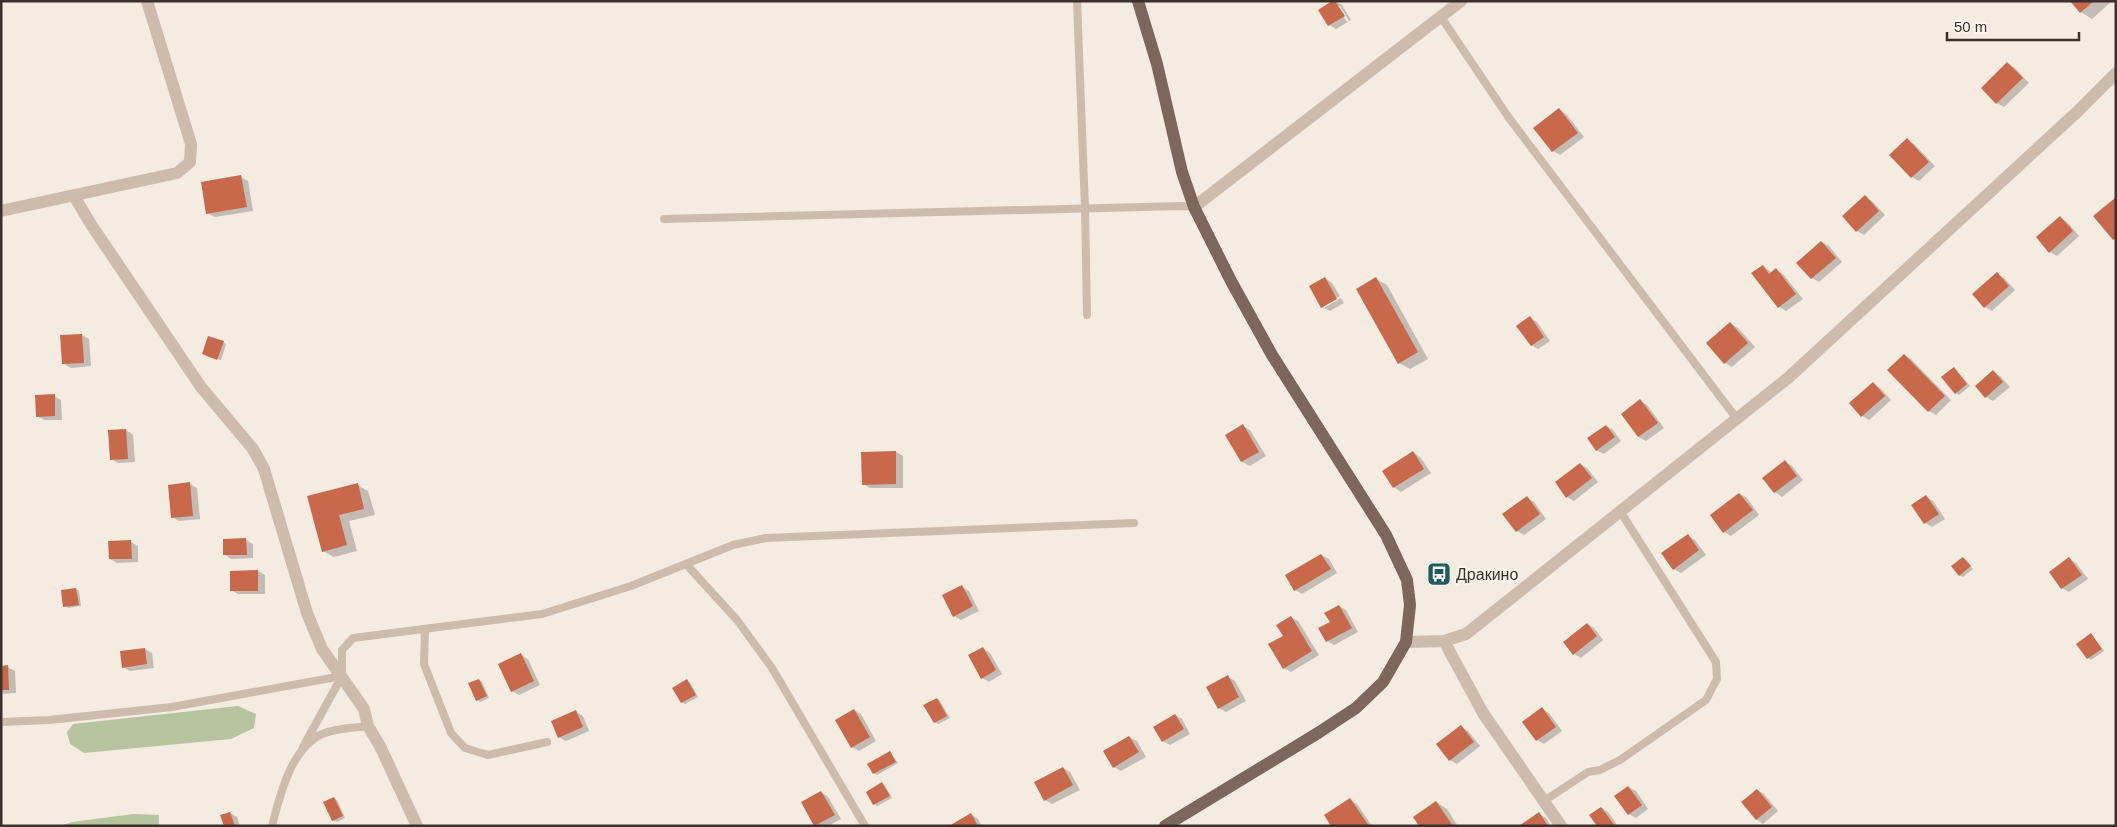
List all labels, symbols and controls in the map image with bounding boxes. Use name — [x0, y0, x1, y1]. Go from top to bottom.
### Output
scale bar — [1947, 10, 2080, 42]
text: 50 m — [1954, 18, 1987, 35]
bus stop icon: Дракино — [1426, 561, 1452, 587]
place label: Дракино — [1456, 566, 1518, 583]

